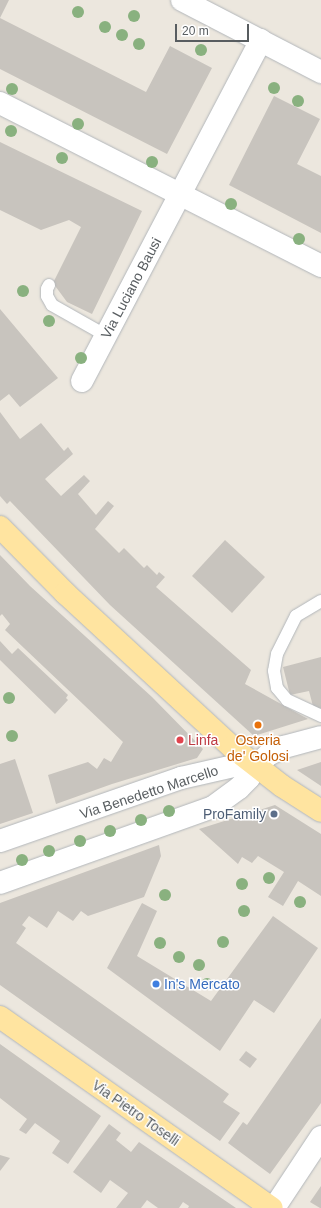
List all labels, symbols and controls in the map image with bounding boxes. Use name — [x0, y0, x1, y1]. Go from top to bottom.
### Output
scale bar — [177, 16, 251, 42]
text: 20 m — [182, 24, 209, 38]
street label: Via Luciano Bausi — [97, 235, 165, 341]
marker: Osteria de' Golosi — [253, 720, 263, 730]
place label: Linfa — [188, 732, 218, 748]
place label: Osteria de' Golosi — [227, 732, 289, 764]
marker: Linfa — [175, 735, 185, 745]
street label: Via Benedetto Marcello — [78, 762, 220, 822]
place label: ProFamily — [203, 806, 266, 822]
marker: ProFamily — [269, 809, 279, 819]
place label: In's Mercato — [164, 976, 240, 992]
marker: In's Mercato — [151, 979, 161, 989]
street label: Via Pietro Toselli — [89, 1077, 183, 1149]

